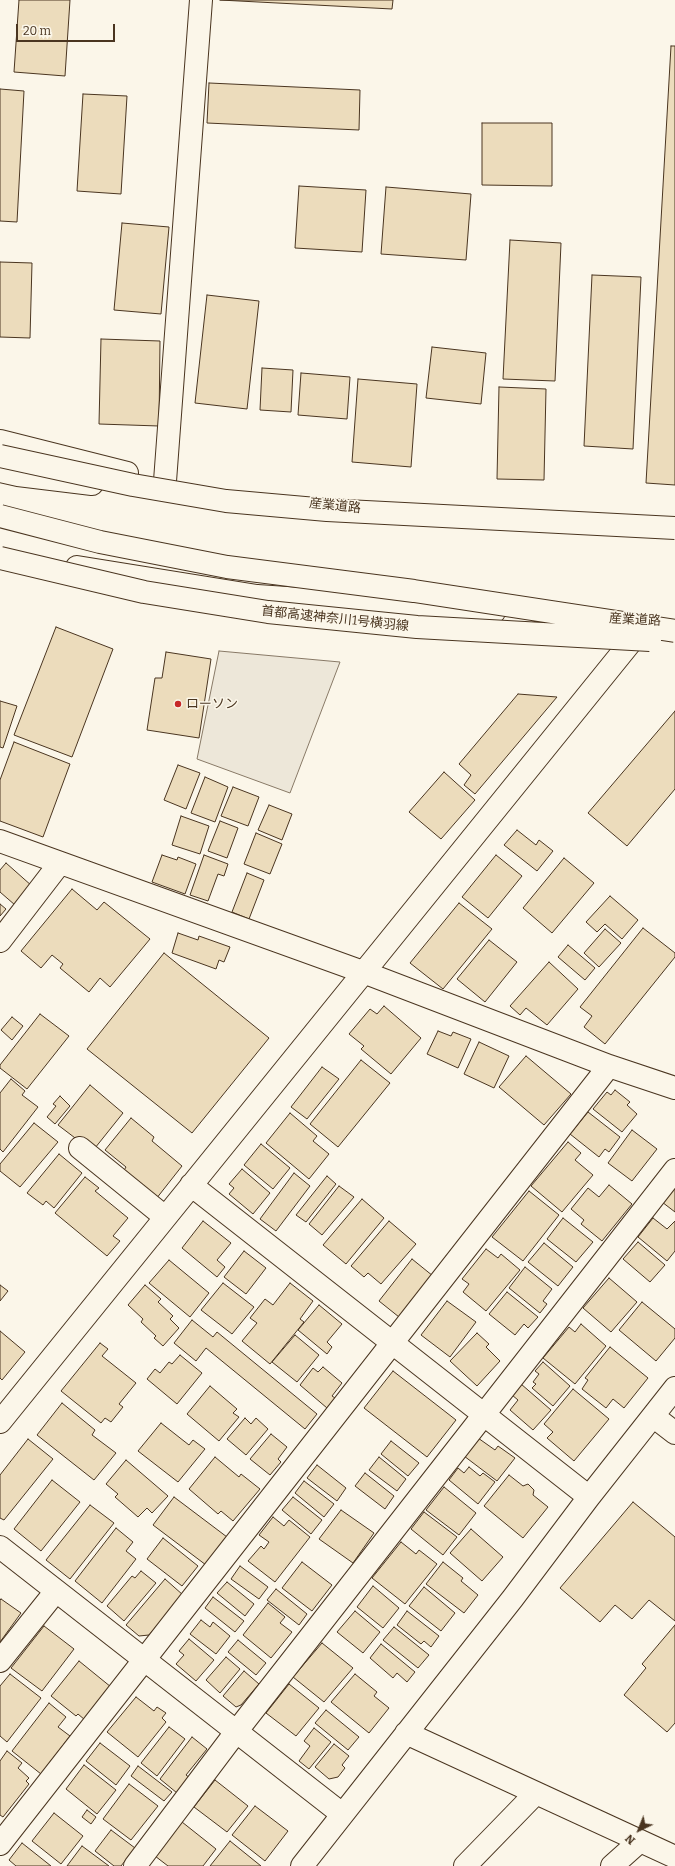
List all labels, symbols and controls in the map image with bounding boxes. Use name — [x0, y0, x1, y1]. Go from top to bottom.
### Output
scale bar — [18, 16, 117, 42]
text: 20 m — [23, 24, 51, 38]
street label: 産業道路 — [308, 496, 362, 516]
street label: 首都高速神奈川1号横羽線 — [260, 603, 410, 635]
street label: 産業道路 — [609, 611, 661, 629]
place label: ローソン — [186, 696, 238, 712]
marker: ローソン — [173, 699, 183, 709]
north arrow — [619, 1810, 659, 1850]
text: N — [623, 1831, 638, 1847]

